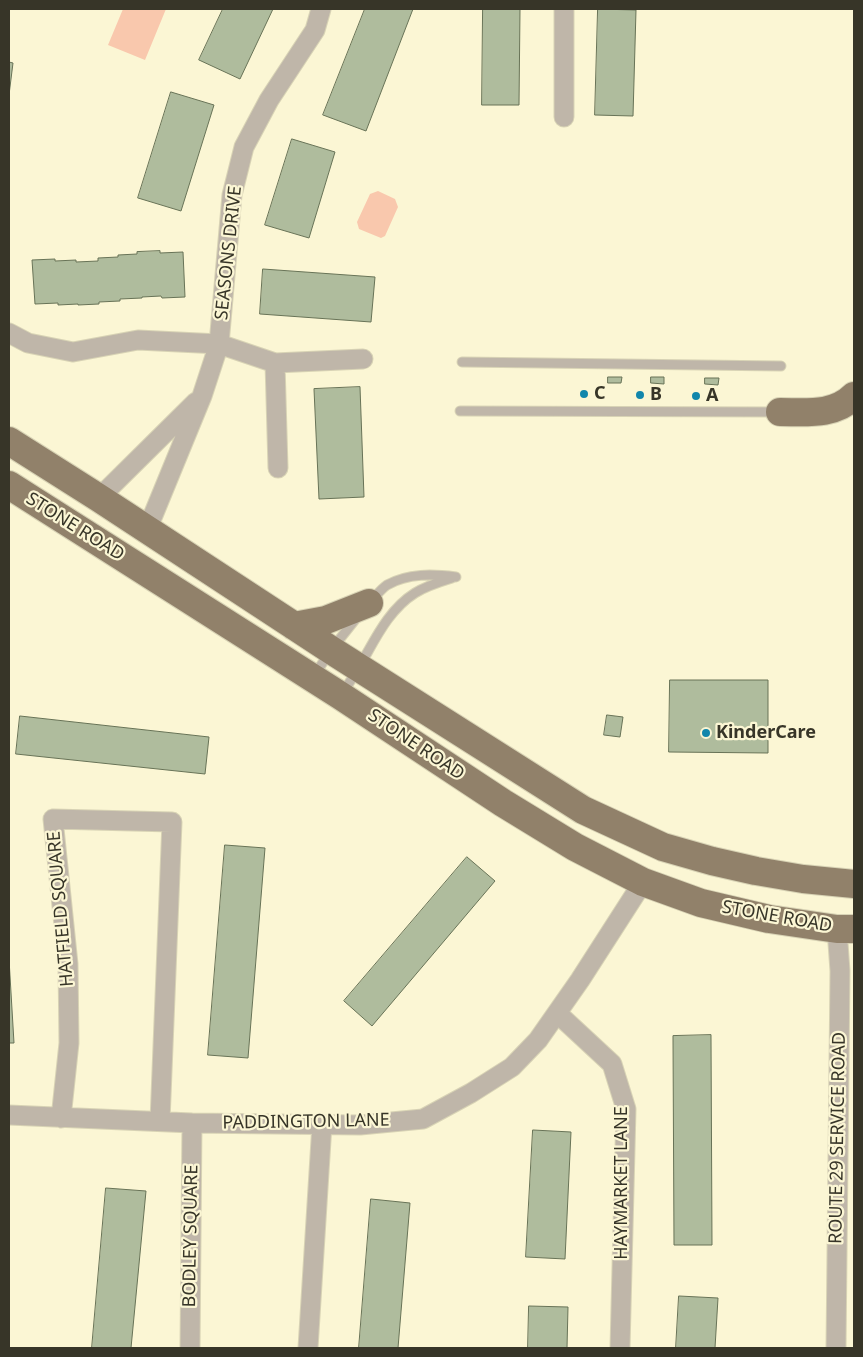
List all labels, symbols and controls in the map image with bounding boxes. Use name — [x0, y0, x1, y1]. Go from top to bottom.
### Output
street label: SEASONS DRIVE — [211, 185, 247, 321]
place label: C — [594, 383, 606, 405]
place label: B — [650, 384, 662, 406]
place label: A — [706, 385, 718, 407]
marker: C — [578, 388, 590, 400]
marker: B — [634, 389, 646, 401]
marker: A — [690, 390, 702, 402]
street label: STONE ROAD — [22, 488, 128, 566]
street label: STONE ROAD — [364, 705, 468, 785]
place label: KinderCare — [716, 722, 816, 744]
marker: KinderCare — [700, 727, 712, 739]
street label: HATFIELD SQUARE — [43, 830, 79, 988]
street label: STONE ROAD — [720, 897, 834, 937]
street label: ROUTE 29 SERVICE ROAD — [825, 1032, 851, 1244]
street label: HAYMARKET LANE — [611, 1106, 633, 1260]
street label: PADDINGTON LANE — [222, 1110, 390, 1134]
street label: BODLEY SQUARE — [179, 1164, 203, 1308]

